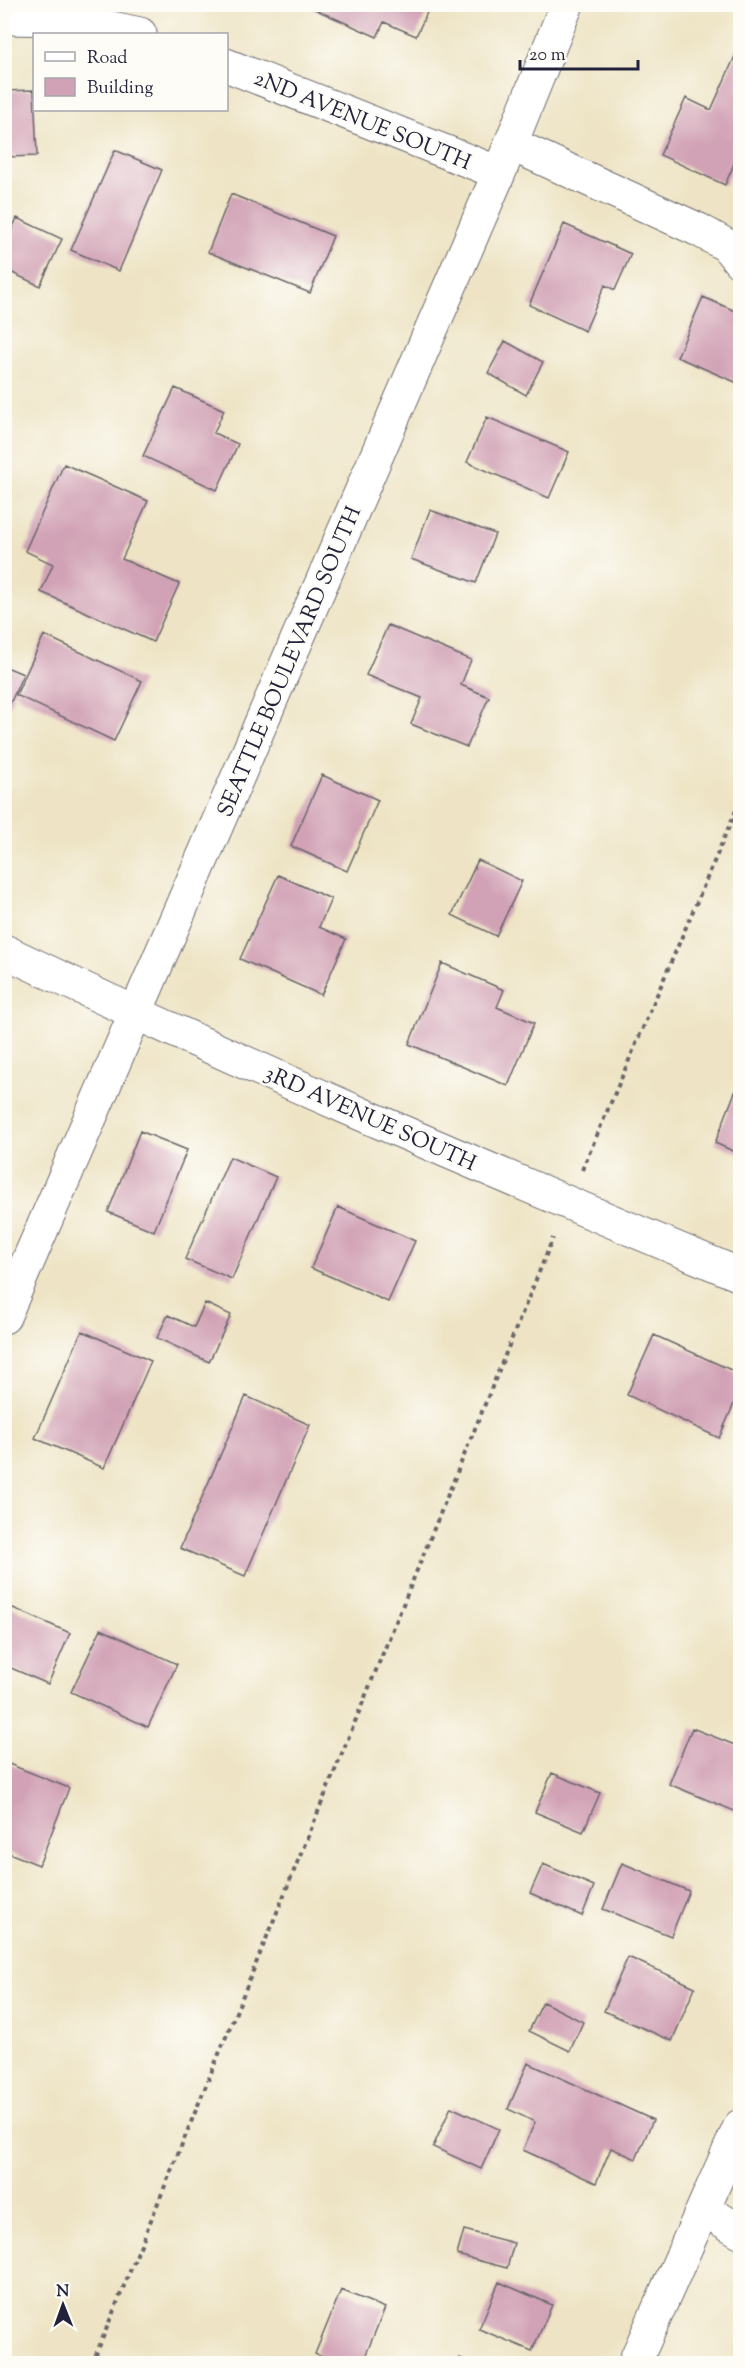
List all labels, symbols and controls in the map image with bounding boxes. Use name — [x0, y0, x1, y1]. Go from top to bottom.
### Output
legend — [33, 33, 228, 111]
scale bar — [520, 33, 638, 71]
text: 20 m — [529, 43, 566, 69]
text: Road — [87, 46, 127, 72]
street label: 2ND AVENUE SOUTH — [248, 64, 475, 180]
text: Building — [87, 76, 153, 102]
street label: SEATTLE BOULEVARD SOUTH — [211, 502, 371, 822]
street label: 3RD AVENUE SOUTH — [259, 1059, 481, 1181]
north arrow — [33, 2275, 93, 2335]
text: N — [56, 2281, 70, 2304]

